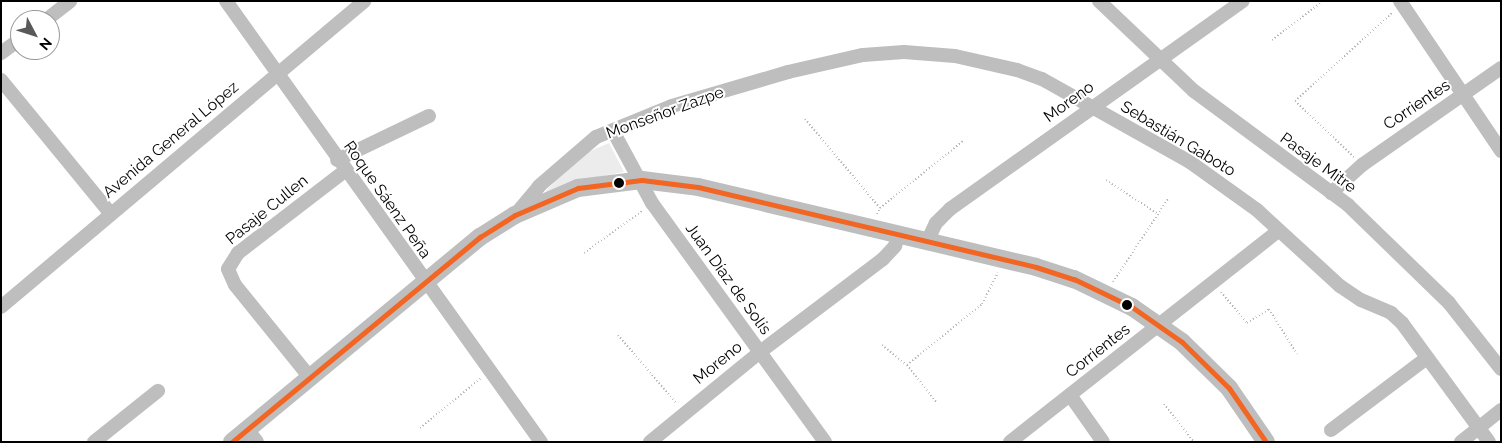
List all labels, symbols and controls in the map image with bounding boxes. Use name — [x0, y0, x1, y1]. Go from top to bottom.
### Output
north arrow — [10, 10, 60, 60]
text: N — [36, 35, 55, 53]
street label: Corrientes — [1380, 76, 1454, 134]
street label: Moreno — [1040, 77, 1098, 127]
street label: Avenida General López — [99, 78, 243, 202]
street label: Monseñor Zazpe — [603, 83, 727, 143]
street label: Sebastián Gaboto — [1117, 97, 1239, 181]
street label: Pasaje Mitre — [1276, 129, 1360, 197]
street label: Roque Sáenz Peña — [339, 138, 435, 262]
street label: Pasaje Cullen — [222, 171, 312, 249]
unlabelled marker — [614, 178, 624, 188]
street label: Juan Díaz de Solís — [681, 220, 775, 338]
unlabelled marker — [1122, 300, 1132, 310]
street label: Corrientes — [1062, 320, 1134, 382]
street label: Moreno — [690, 338, 746, 388]

